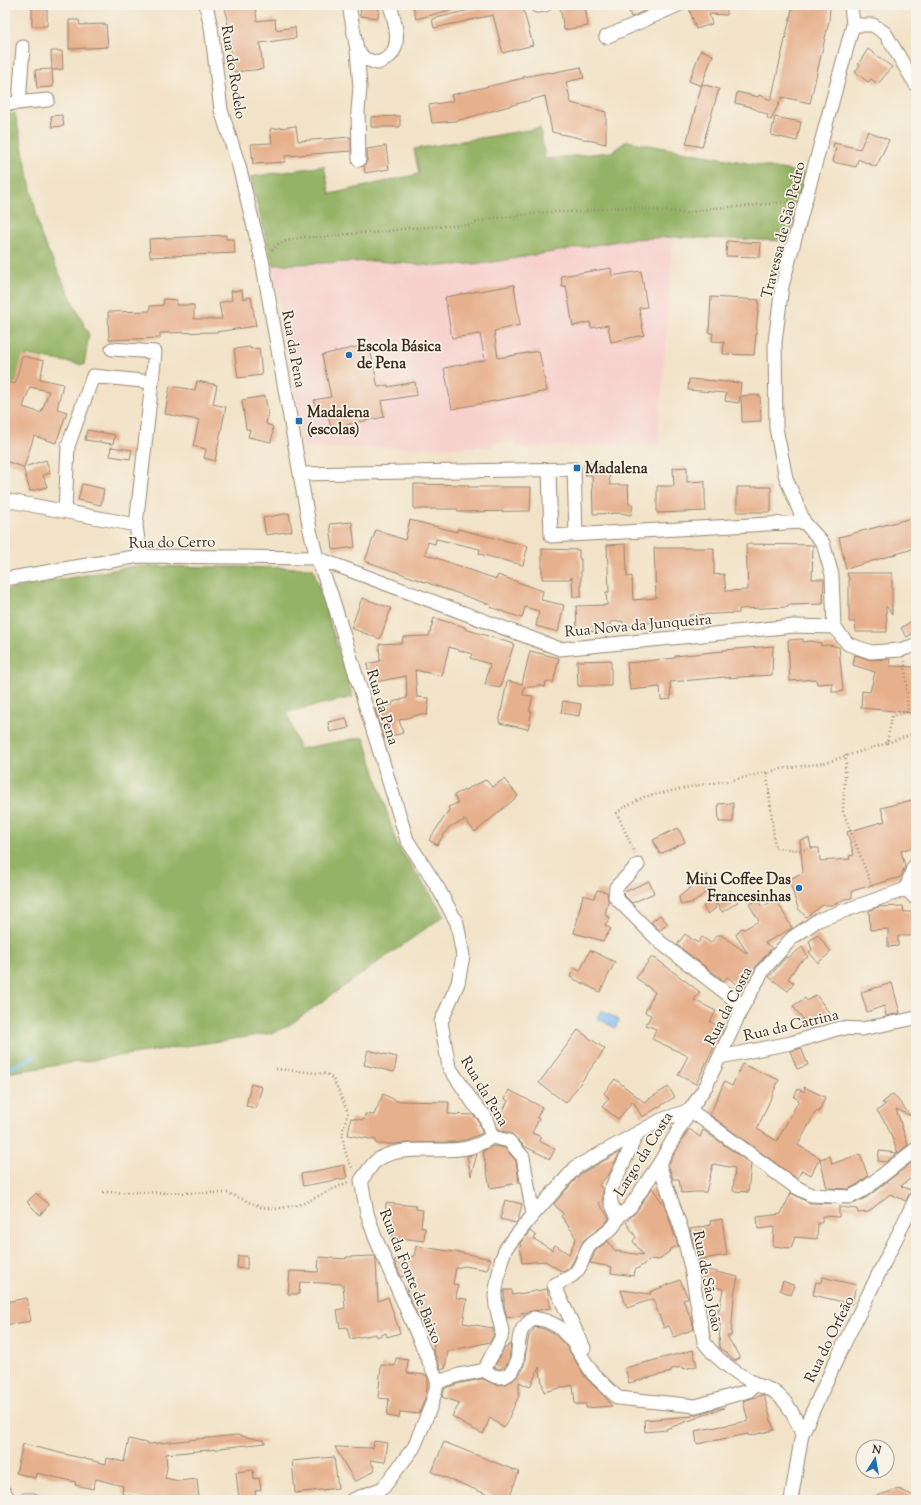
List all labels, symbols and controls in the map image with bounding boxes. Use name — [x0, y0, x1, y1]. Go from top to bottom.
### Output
street label: Rua do Rodelo — [215, 24, 250, 121]
street label: Travessa de São Pedro — [757, 160, 812, 301]
street label: Rua da Pena — [275, 309, 310, 390]
place label: Escola Básica de Pena — [357, 337, 441, 375]
marker: Escola Básica de Pena — [344, 350, 354, 360]
place label: Madalena (escolas) — [307, 403, 370, 441]
marker: Madalena (escolas) — [294, 416, 304, 426]
place label: Madalena — [585, 459, 648, 480]
marker: Madalena — [572, 463, 582, 473]
street label: Rua do Cerro — [128, 532, 216, 555]
street label: Rua Nova da Junqueira — [564, 610, 713, 643]
street label: Rua da Pena — [360, 667, 403, 748]
place label: Mini Coffee Das Francesinhas — [686, 870, 791, 908]
marker: Mini Coffee Das Francesinhas — [794, 883, 804, 893]
street label: Rua da Costa — [701, 964, 758, 1050]
street label: Rua da Catrina — [742, 1005, 841, 1048]
street label: Rua da Pena — [455, 1053, 513, 1131]
street label: Largo da Costa — [610, 1108, 679, 1201]
street label: Rua da Fonte de Baixo — [373, 1206, 446, 1347]
street label: Rua de São João — [686, 1229, 727, 1333]
street label: Rua do Orfeão — [800, 1293, 860, 1387]
north arrow — [855, 1439, 895, 1479]
text: N — [870, 1441, 883, 1459]

